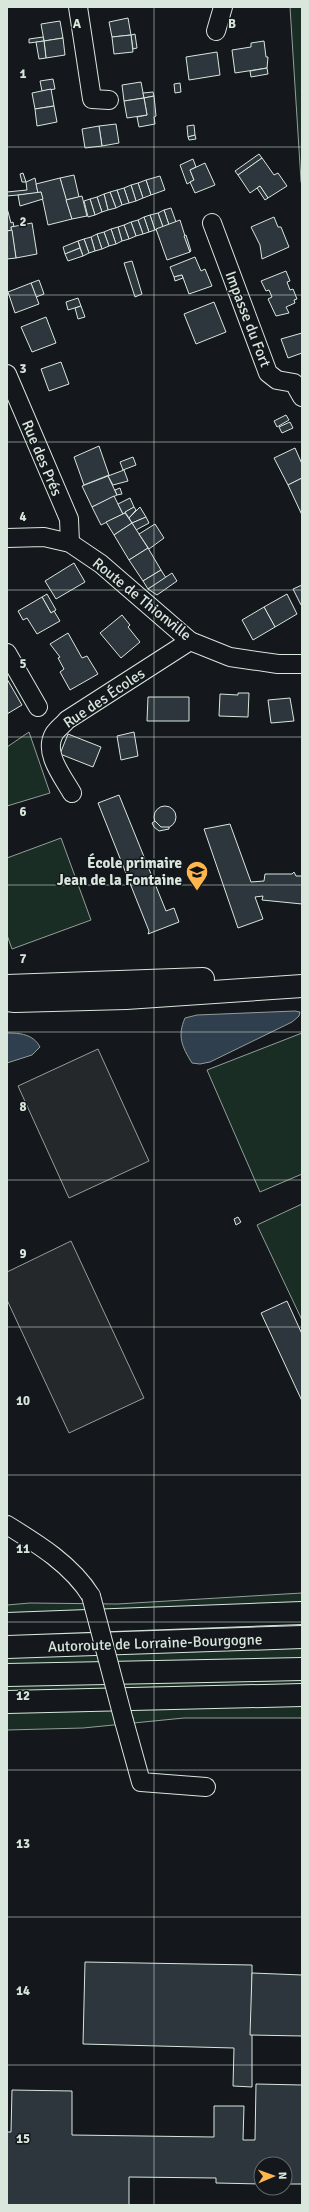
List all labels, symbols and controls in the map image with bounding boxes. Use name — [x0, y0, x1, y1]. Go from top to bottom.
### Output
text: A — [73, 16, 82, 32]
text: B — [228, 16, 236, 32]
text: 1 — [19, 66, 27, 82]
text: 2 — [19, 214, 27, 230]
street label: Impasse du Fort — [221, 268, 275, 370]
text: 3 — [19, 361, 27, 377]
street label: Rue des Prés — [18, 417, 66, 499]
text: 4 — [19, 509, 27, 525]
street label: Route de Thionville — [89, 554, 195, 644]
text: 5 — [19, 656, 27, 672]
street label: Rue des Écoles — [59, 663, 149, 732]
text: 6 — [19, 804, 27, 820]
place label: École primaire Jean de la Fontaine — [57, 853, 182, 889]
school or university icon: École primaire Jean de la Fontaine — [184, 859, 210, 892]
text: 7 — [19, 951, 27, 967]
text: 8 — [19, 1099, 27, 1115]
text: 9 — [19, 1246, 27, 1262]
text: 10 — [16, 1393, 30, 1409]
text: 11 — [16, 1541, 30, 1557]
street label: Autoroute de Lorraine-Bourgogne — [47, 1630, 263, 1656]
text: 12 — [16, 1688, 30, 1704]
text: 13 — [16, 1836, 30, 1852]
text: 14 — [16, 1983, 30, 1999]
text: 15 — [16, 2131, 30, 2147]
north arrow — [253, 2156, 293, 2196]
text: N — [276, 2172, 289, 2180]

